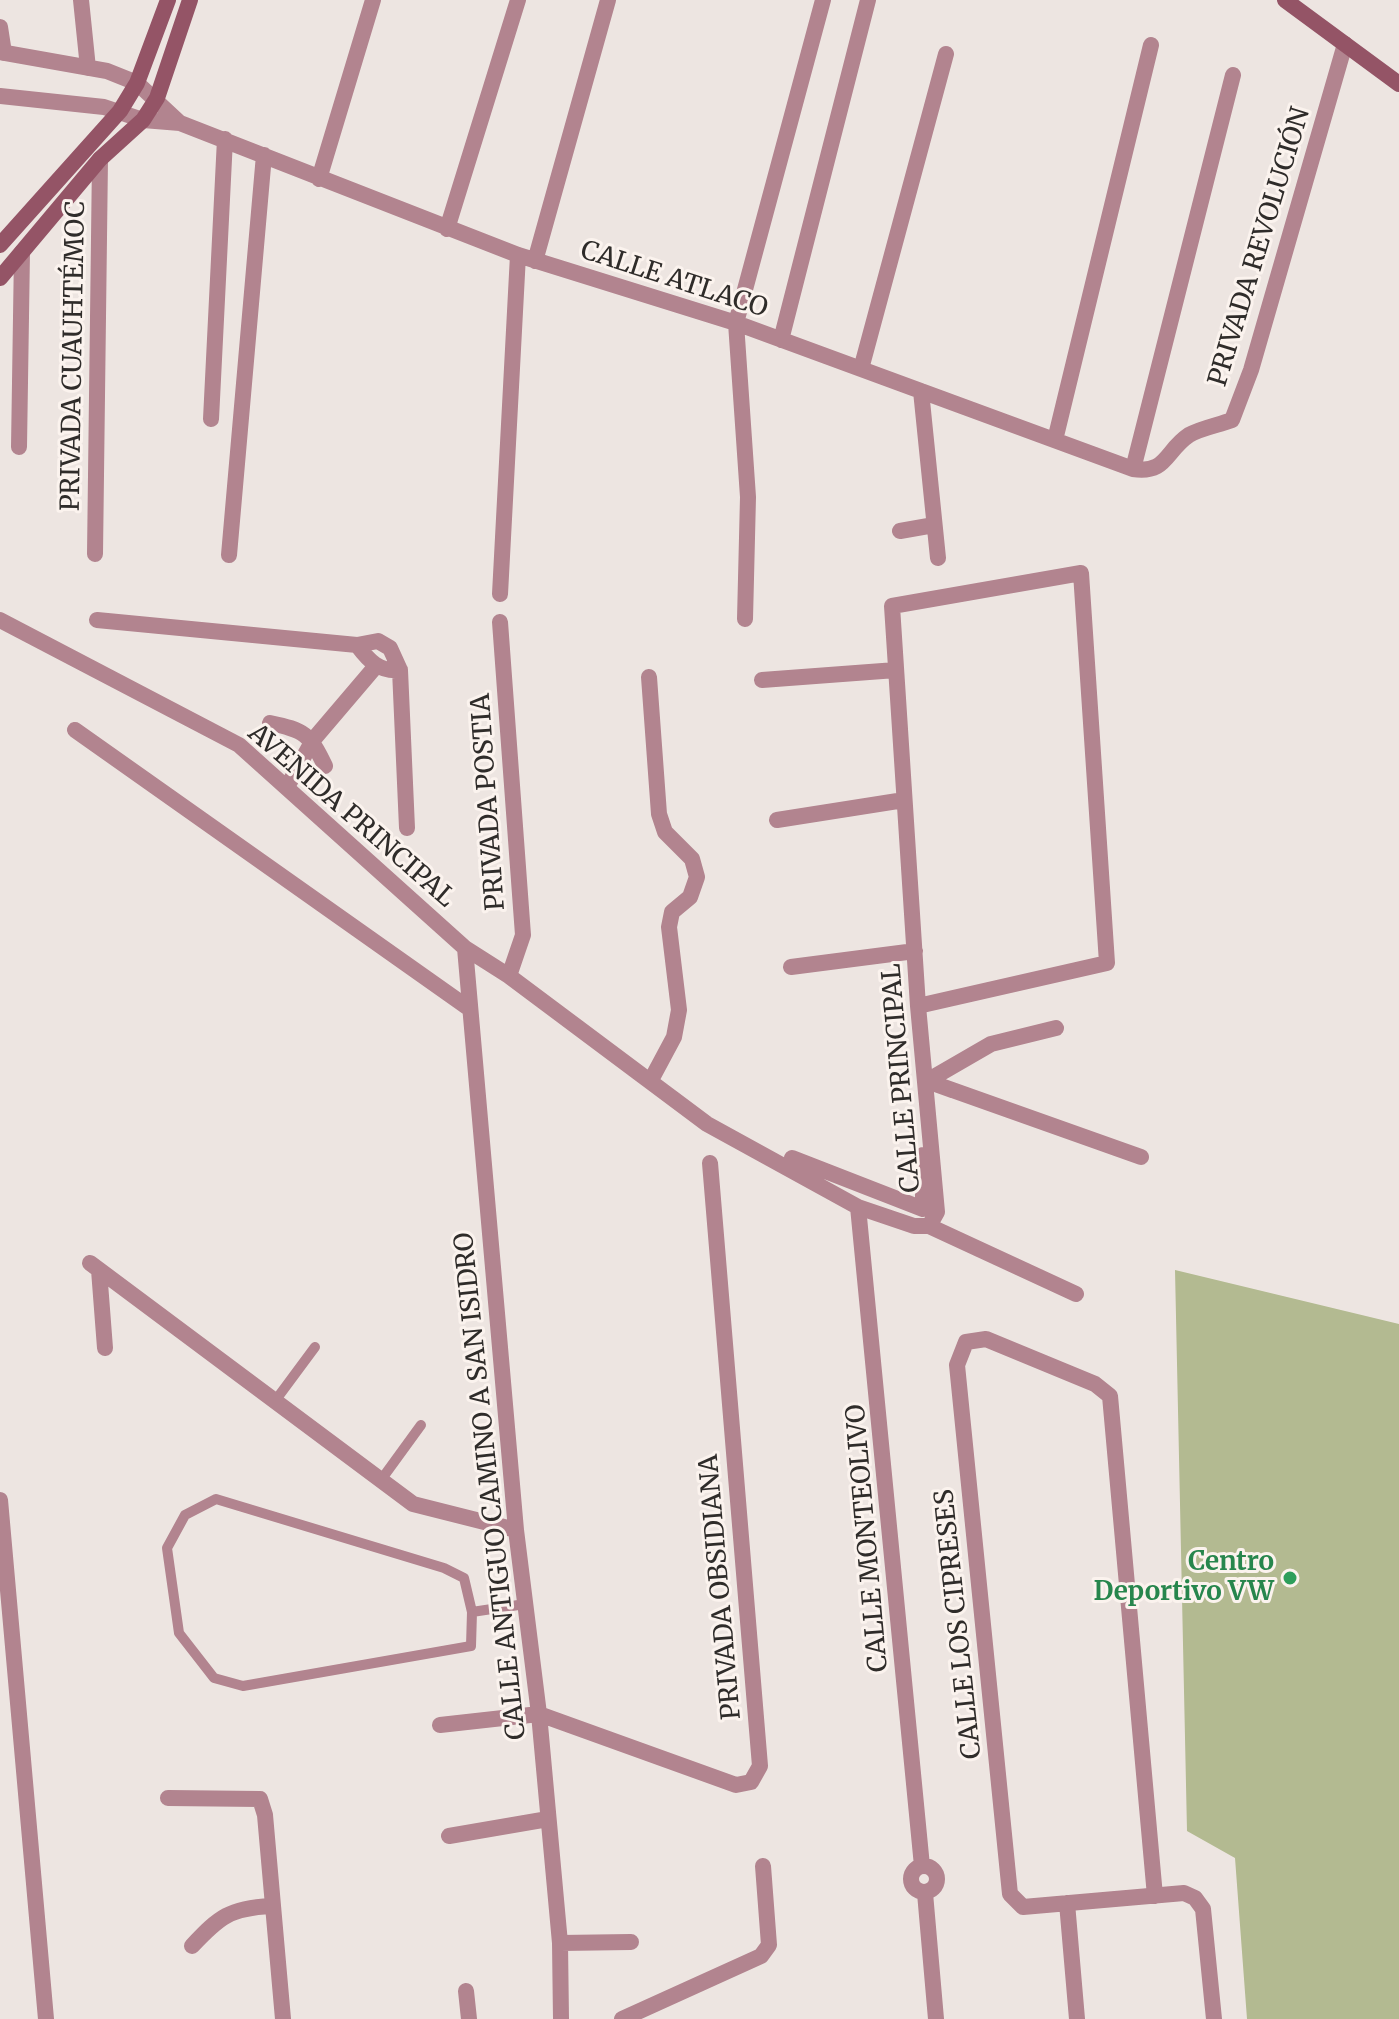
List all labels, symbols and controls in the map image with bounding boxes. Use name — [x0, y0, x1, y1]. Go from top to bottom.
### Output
street label: PRIVADA REVOLUCIÓN — [1203, 104, 1317, 390]
street label: PRIVADA CUAUHTÉMOC — [56, 201, 92, 511]
street label: CALLE ATLACO — [576, 235, 772, 325]
street label: PRIVADA POSTIA — [466, 692, 512, 912]
street label: AVENIDA PRINCIPAL — [241, 718, 461, 914]
street label: CALLE PRINCIPAL — [876, 962, 928, 1194]
street label: CALLE ANTIGUO CAMINO A SAN ISIDRO — [449, 1231, 533, 1741]
street label: CALLE MONTEOLIVO — [841, 1403, 895, 1673]
street label: PRIVADA OBSIDIANA — [694, 1453, 748, 1721]
street label: CALLE LOS CIPRESES — [929, 1488, 989, 1760]
place label: Centro Deportivo VW — [1093, 1547, 1274, 1608]
marker: Centro Deportivo VW — [1281, 1569, 1299, 1587]

